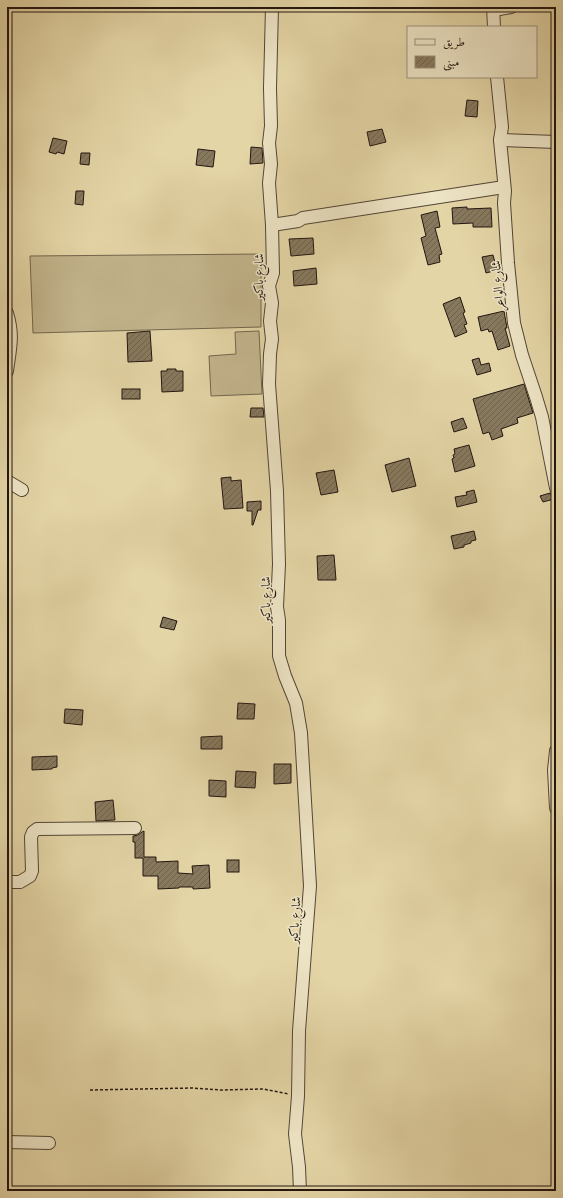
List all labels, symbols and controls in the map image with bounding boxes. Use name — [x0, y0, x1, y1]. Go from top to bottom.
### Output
legend — [407, 26, 537, 78]
text: طريق — [443, 34, 465, 50]
text: مبنى — [443, 54, 459, 71]
street label: شارع باكير — [250, 253, 270, 303]
street label: شارع الواعر — [487, 260, 511, 312]
street label: شارع باكير — [257, 576, 277, 626]
street label: شارع باكير — [284, 896, 308, 946]

